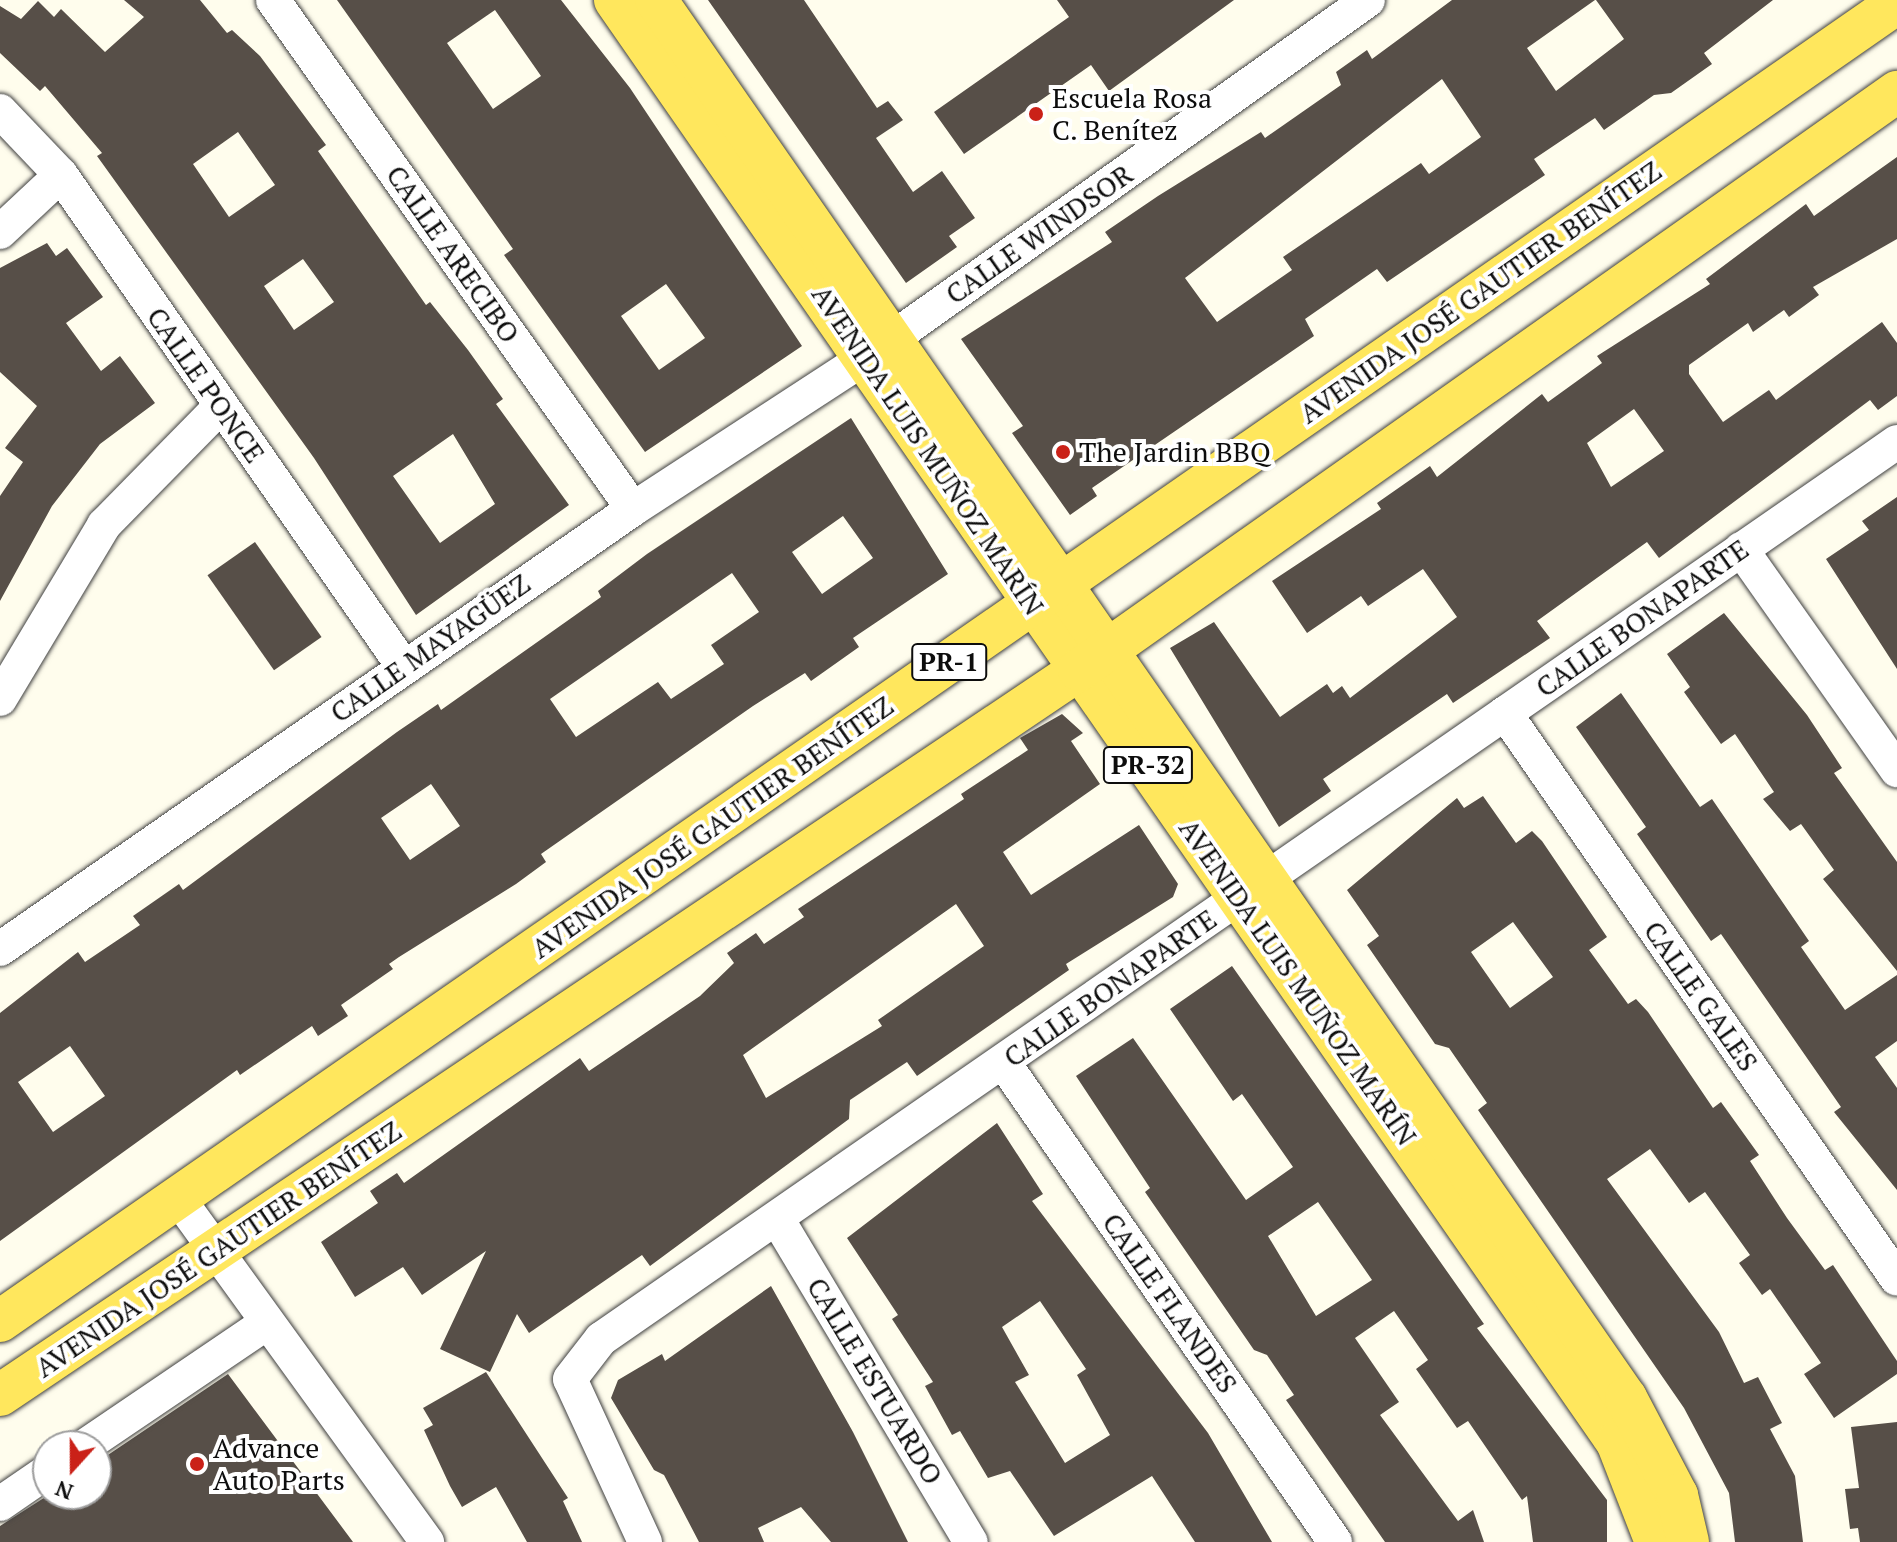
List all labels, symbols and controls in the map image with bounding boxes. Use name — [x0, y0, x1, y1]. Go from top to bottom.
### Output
place label: Escuela Rosa C. Benítez — [1052, 81, 1212, 147]
marker: Escuela Rosa C. Benítez — [1027, 105, 1045, 123]
street label: AVENIDA JOSÉ GAUTIER BENÍTEZ — [1292, 154, 1668, 430]
street label: CALLE WINDSOR — [939, 157, 1139, 311]
street label: CALLE ARECIBO — [379, 159, 527, 349]
street label: AVENIDA LUIS MUÑOZ MARÍN — [805, 278, 1051, 622]
street label: CALLE PONCE — [140, 301, 272, 469]
place label: The Jardin BBQ — [1079, 435, 1271, 469]
marker: The Jardin BBQ — [1054, 443, 1072, 461]
street label: CALLE BONAPARTE — [1529, 532, 1755, 704]
street label: CALLE MAYAGÜEZ — [324, 567, 536, 729]
road number: PR-1 — [911, 640, 987, 684]
street label: AVENIDA JOSÉ GAUTIER BENÍTEZ — [524, 689, 900, 965]
road number: PR-32 — [1102, 743, 1194, 787]
street label: AVENIDA LUIS MUÑOZ MARÍN — [1172, 812, 1424, 1152]
street label: CALLE BONAPARTE — [997, 902, 1223, 1074]
street label: CALLE GALES — [1637, 915, 1765, 1077]
street label: AVENIDA JOSÉ GAUTIER BENÍTEZ — [28, 1114, 408, 1384]
street label: CALLE FLANDES — [1096, 1207, 1244, 1399]
street label: CALLE ESTUARDO — [800, 1272, 950, 1490]
north arrow — [32, 1430, 112, 1510]
place label: Advance Auto Parts — [213, 1431, 345, 1497]
marker: Advance Auto Parts — [188, 1455, 206, 1473]
text: N — [51, 1474, 77, 1508]

